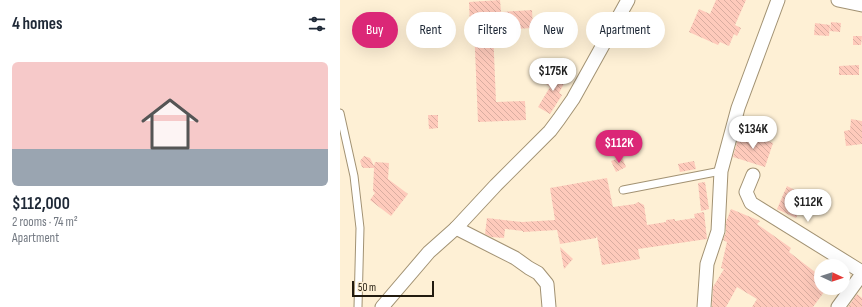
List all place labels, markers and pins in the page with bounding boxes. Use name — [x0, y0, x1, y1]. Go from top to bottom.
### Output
pin: $175K — [525, 58, 581, 92]
pin: $134K — [725, 116, 781, 150]
pin: $112K — [591, 130, 647, 164]
pin: $112K — [780, 189, 836, 223]

